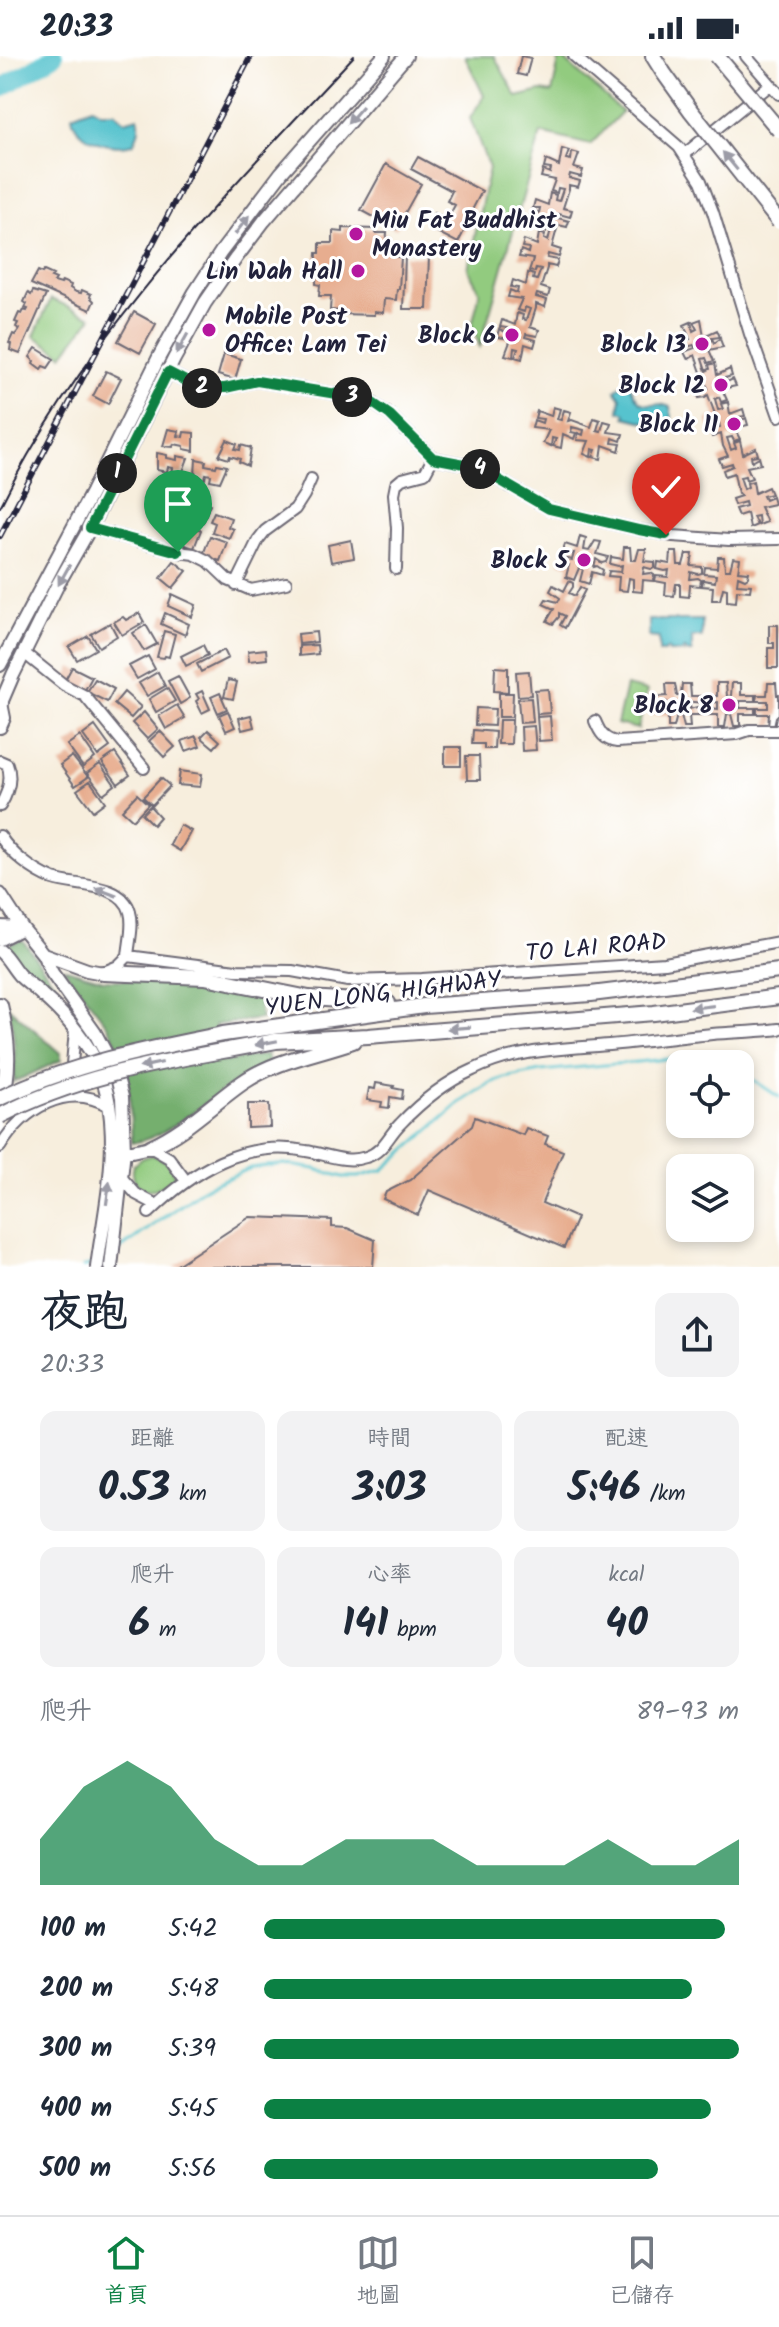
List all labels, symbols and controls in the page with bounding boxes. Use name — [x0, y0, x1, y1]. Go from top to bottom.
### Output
text: 20:33 — [40, 4, 113, 52]
one-way arrow — [347, 104, 364, 124]
one-way arrow — [723, 151, 739, 171]
place label: Miu Fat Buddhist Monastery — [372, 202, 558, 269]
one-way arrow — [233, 215, 249, 235]
marker: Miu Fat Buddhist Monastery — [347, 225, 365, 243]
place label: Lin Wah Hall — [206, 253, 343, 292]
marker: Lin Wah Hall — [349, 262, 367, 280]
place label: Mobile Post Office: Lam Tei — [225, 298, 387, 365]
place label: Block 6 — [418, 317, 496, 356]
marker: Mobile Post Office: Lam Tei — [200, 321, 218, 339]
marker: Block 6 — [503, 326, 521, 344]
place label: Block 13 — [601, 326, 686, 365]
one-way arrow — [175, 333, 189, 355]
marker: Block 13 — [693, 335, 711, 353]
place label: Block 12 — [619, 367, 705, 406]
pin: 2 — [182, 368, 222, 408]
text: 2 — [196, 370, 208, 405]
marker: Block 12 — [712, 376, 730, 394]
pin: 3 — [332, 377, 372, 417]
text: 3 — [346, 379, 358, 414]
place label: Block 11 — [638, 406, 719, 445]
marker: Block 11 — [725, 415, 743, 433]
pin: 4 — [460, 449, 500, 489]
text: 4 — [474, 451, 486, 486]
pin: 1 — [97, 453, 137, 493]
pin — [632, 453, 700, 535]
text: 1 — [114, 455, 120, 490]
icon: check — [644, 465, 688, 509]
pin — [144, 470, 212, 552]
icon: arrive — [156, 482, 200, 526]
place label: Block 5 — [491, 542, 570, 581]
marker: Block 5 — [575, 551, 593, 569]
one-way arrow — [57, 564, 71, 586]
place label: Block 8 — [634, 687, 714, 726]
marker: Block 8 — [720, 696, 738, 714]
one-way arrow — [94, 885, 118, 898]
street label: TO LAI ROAD — [524, 923, 668, 974]
street label: YUEN LONG HIGHWAY — [263, 960, 505, 1028]
one-way arrow — [689, 1001, 714, 1014]
one-way arrow — [446, 1022, 471, 1035]
one-way arrow — [253, 1037, 278, 1049]
map controls — [666, 1050, 754, 1242]
button: locate — [666, 1050, 754, 1138]
one-way arrow — [138, 1059, 163, 1071]
button: layers — [666, 1154, 754, 1242]
one-way arrow — [102, 1180, 115, 1205]
text: 夜跑 — [40, 1279, 128, 1349]
button: share — [655, 1293, 739, 1377]
text: 20:33 — [40, 1344, 104, 1386]
text: 距離 — [130, 1422, 175, 1457]
text: 時間 — [367, 1422, 412, 1457]
text: 配速 — [604, 1422, 649, 1457]
text: 0.53 — [98, 1457, 170, 1521]
text: 3:03 — [352, 1457, 427, 1521]
text: 5:46 — [567, 1457, 641, 1521]
text: km — [170, 1477, 207, 1512]
text: /km — [641, 1477, 686, 1512]
text: 爬升 — [130, 1558, 175, 1593]
text: 心率 — [367, 1558, 412, 1593]
text: kcal — [609, 1558, 644, 1593]
text: 6 — [128, 1593, 150, 1657]
text: 141 — [342, 1593, 388, 1657]
text: 40 — [605, 1593, 648, 1657]
text: m — [150, 1613, 177, 1648]
text: bpm — [388, 1613, 437, 1648]
text: 爬升 — [40, 1691, 92, 1733]
text: 89–93 m — [636, 1691, 739, 1733]
text: 100 m — [40, 1908, 106, 1950]
text: 5:42 — [168, 1908, 218, 1950]
text: 200 m — [40, 1968, 113, 2010]
text: 5:48 — [168, 1968, 218, 2010]
text: 300 m — [40, 2028, 112, 2070]
text: 5:39 — [168, 2028, 216, 2070]
text: 400 m — [40, 2088, 112, 2130]
text: 5:45 — [168, 2088, 217, 2130]
text: 500 m — [40, 2148, 111, 2190]
text: 5:56 — [168, 2148, 217, 2190]
tab: 首頁 — [104, 2231, 148, 2314]
tab: 地圖 — [356, 2231, 401, 2314]
tab: 已儲存 — [609, 2231, 675, 2314]

